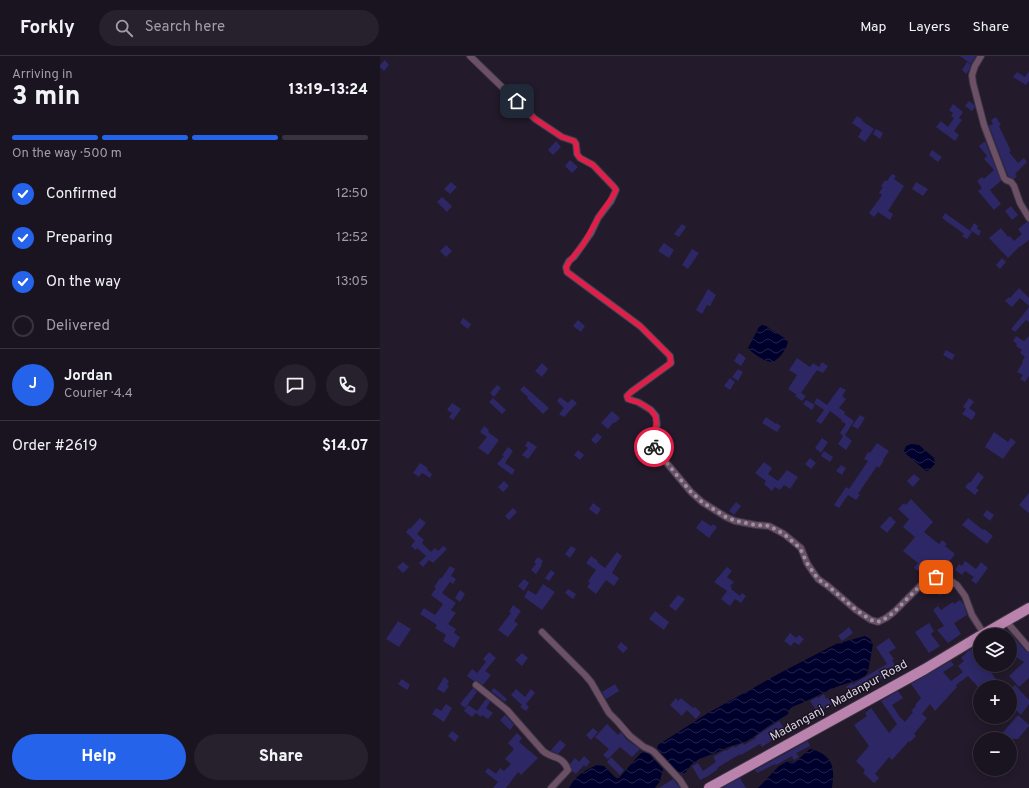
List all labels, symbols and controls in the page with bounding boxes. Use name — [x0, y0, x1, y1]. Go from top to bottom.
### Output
search box — [99, 10, 379, 46]
text: Forkly — [20, 16, 75, 40]
icon: search — [113, 17, 135, 39]
text: Search here — [145, 18, 225, 37]
text: Map — [860, 19, 886, 36]
text: Layers — [908, 19, 950, 36]
text: Share — [972, 19, 1009, 36]
text: Arriving in — [12, 67, 73, 83]
text: 3 min — [12, 81, 80, 114]
text: 13:19–13:24 — [288, 81, 368, 100]
pin — [500, 84, 534, 118]
icon: home — [506, 90, 528, 112]
text: On the way · 500 m — [12, 146, 122, 162]
icon: check — [12, 183, 34, 205]
text: Confirmed — [46, 185, 117, 204]
text: 12:50 — [336, 186, 368, 202]
icon: check — [12, 227, 34, 249]
text: Preparing — [46, 229, 113, 248]
text: 12:52 — [336, 230, 368, 246]
icon: check — [12, 271, 34, 293]
text: On the way — [46, 273, 121, 292]
text: 13:05 — [336, 274, 368, 290]
text: Delivered — [46, 317, 110, 336]
button: chat — [274, 364, 316, 406]
button: phone — [326, 364, 368, 406]
text: Jordan — [64, 367, 113, 386]
text: J — [29, 375, 37, 394]
text: Courier · 4.4 — [64, 386, 133, 402]
courier — [634, 427, 674, 467]
icon: bike — [643, 436, 665, 458]
text: Order #2619 — [12, 437, 97, 456]
text: $14.07 — [322, 437, 368, 456]
pin — [919, 560, 953, 594]
icon: bag — [925, 566, 947, 588]
map controls — [973, 628, 1017, 776]
button: layers — [973, 628, 1017, 672]
street label: Madanganj - Madanpur Road — [768, 657, 910, 745]
button: + — [973, 680, 1017, 724]
button: − — [973, 732, 1017, 776]
button: Help — [12, 734, 186, 780]
button: Share — [194, 734, 368, 780]

